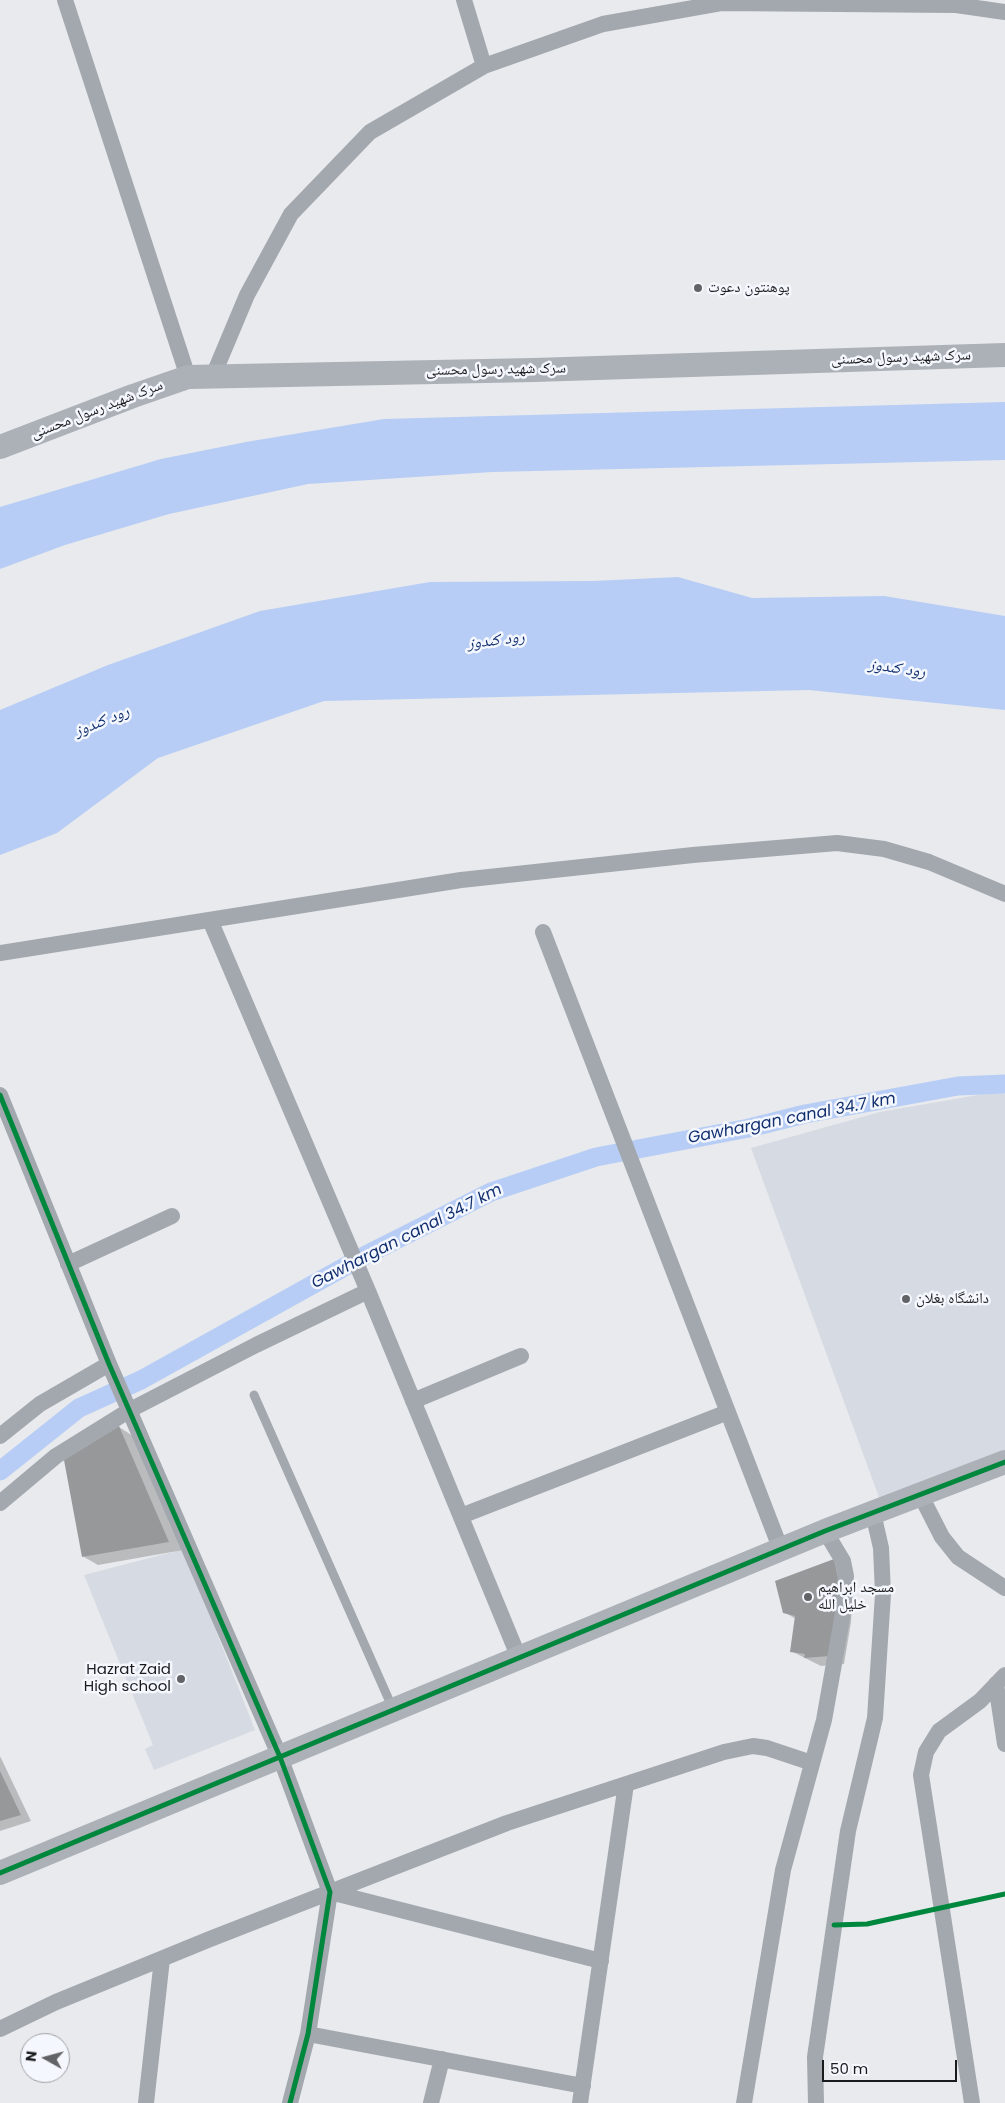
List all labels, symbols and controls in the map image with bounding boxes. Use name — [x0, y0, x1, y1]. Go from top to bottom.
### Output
place label: پوهنتون دعوت — [708, 279, 790, 297]
marker: پوهنتون دعوت — [692, 282, 704, 294]
street label: سرک شهید رسول محسنی — [831, 347, 971, 369]
street label: سرک شهید رسول محسنی — [426, 360, 566, 380]
street label: سرک شهید رسول محسنی — [28, 377, 166, 443]
water label: رود کندوز — [466, 628, 526, 654]
water label: رود کندوز — [867, 655, 927, 683]
water label: رود کندوز — [72, 702, 132, 742]
water label: Gawhargan canal 34.7 km — [686, 1089, 898, 1149]
water label: Gawhargan canal 34.7 km — [308, 1180, 506, 1294]
place label: دانشگاه بغلان — [916, 1290, 989, 1308]
marker: دانشگاه بغلان — [900, 1293, 912, 1305]
place label: مسجد ابراهیم خلیل الله — [818, 1579, 894, 1614]
marker: مسجد ابراهیم خلیل الله — [802, 1591, 814, 1603]
place label: Hazrat Zaid High school — [84, 1661, 171, 1696]
marker: Hazrat Zaid High school — [175, 1673, 187, 1685]
north arrow — [20, 2033, 70, 2083]
text: N — [21, 2050, 42, 2063]
scale bar — [825, 2050, 960, 2082]
text: 50 m — [830, 2058, 868, 2079]

